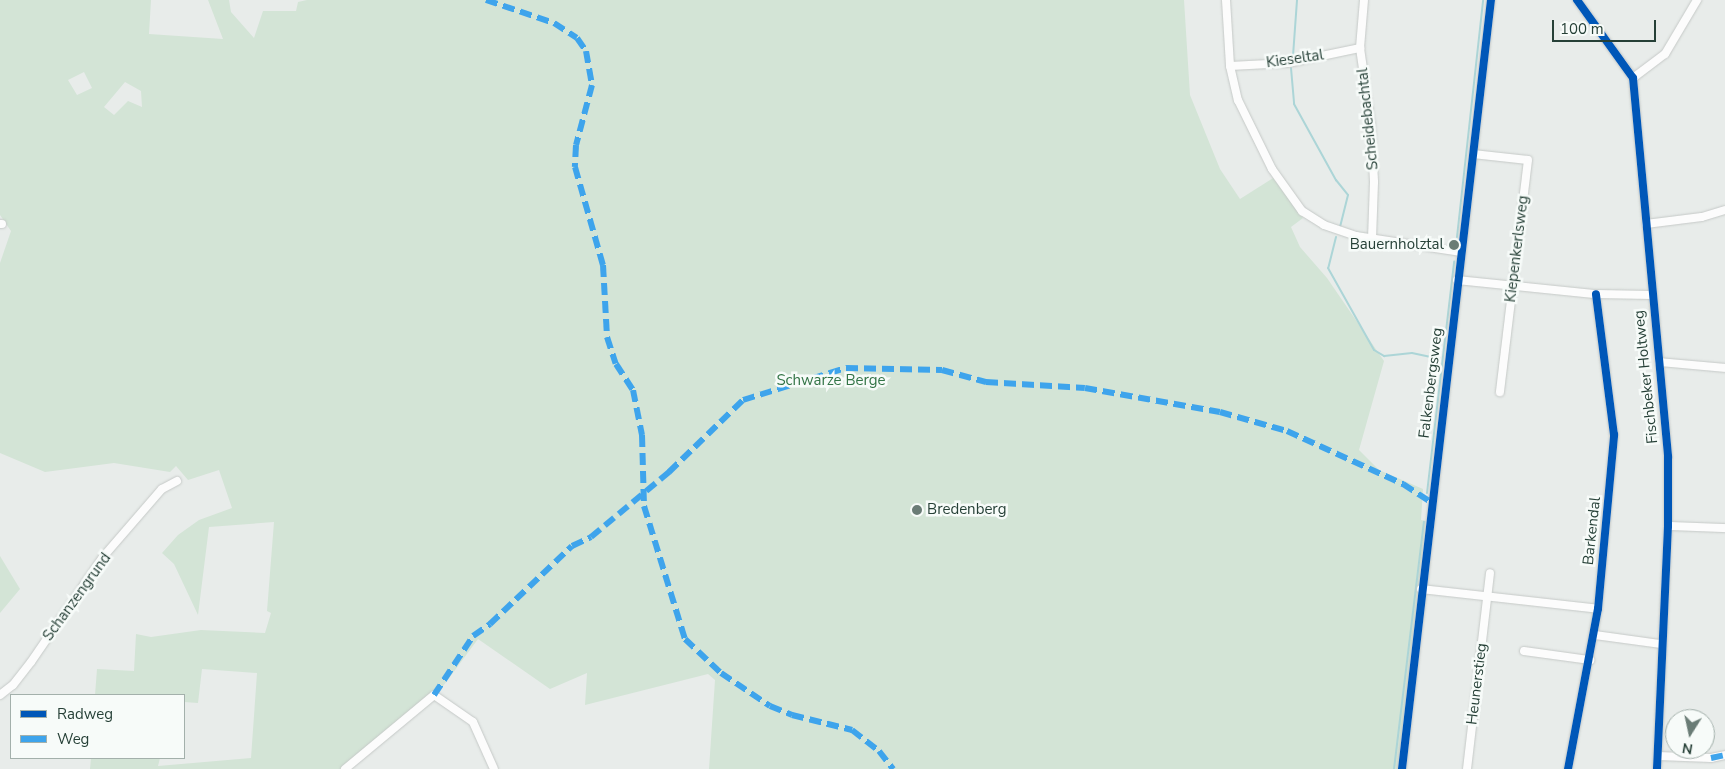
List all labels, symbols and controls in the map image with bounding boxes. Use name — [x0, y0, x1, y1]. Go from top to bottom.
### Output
scale bar — [1555, 10, 1659, 42]
text: 100 m — [1560, 19, 1604, 39]
street label: Kieseltal — [1265, 46, 1325, 72]
street label: Scheidebachtal — [1354, 67, 1382, 171]
street label: Kiepenkerlsweg — [1502, 195, 1532, 303]
place label: Bauernholztal — [1350, 236, 1444, 254]
marker: Bauernholztal — [1448, 239, 1460, 251]
street label: Fischbeker Holtweg — [1630, 309, 1662, 445]
street label: Falkenbergsweg — [1415, 327, 1447, 439]
park label: Schwarze Berge — [776, 372, 886, 390]
street label: Barkendal — [1579, 496, 1605, 566]
place label: Bredenberg — [927, 501, 1006, 519]
marker: Bredenberg — [911, 504, 923, 516]
street label: Schanzengrund — [39, 550, 115, 644]
street label: Heunerstieg — [1463, 642, 1491, 726]
legend — [10, 694, 185, 759]
text: Radweg — [57, 704, 113, 724]
north arrow — [1665, 709, 1715, 759]
text: Weg — [57, 729, 89, 749]
text: N — [1681, 738, 1694, 759]

